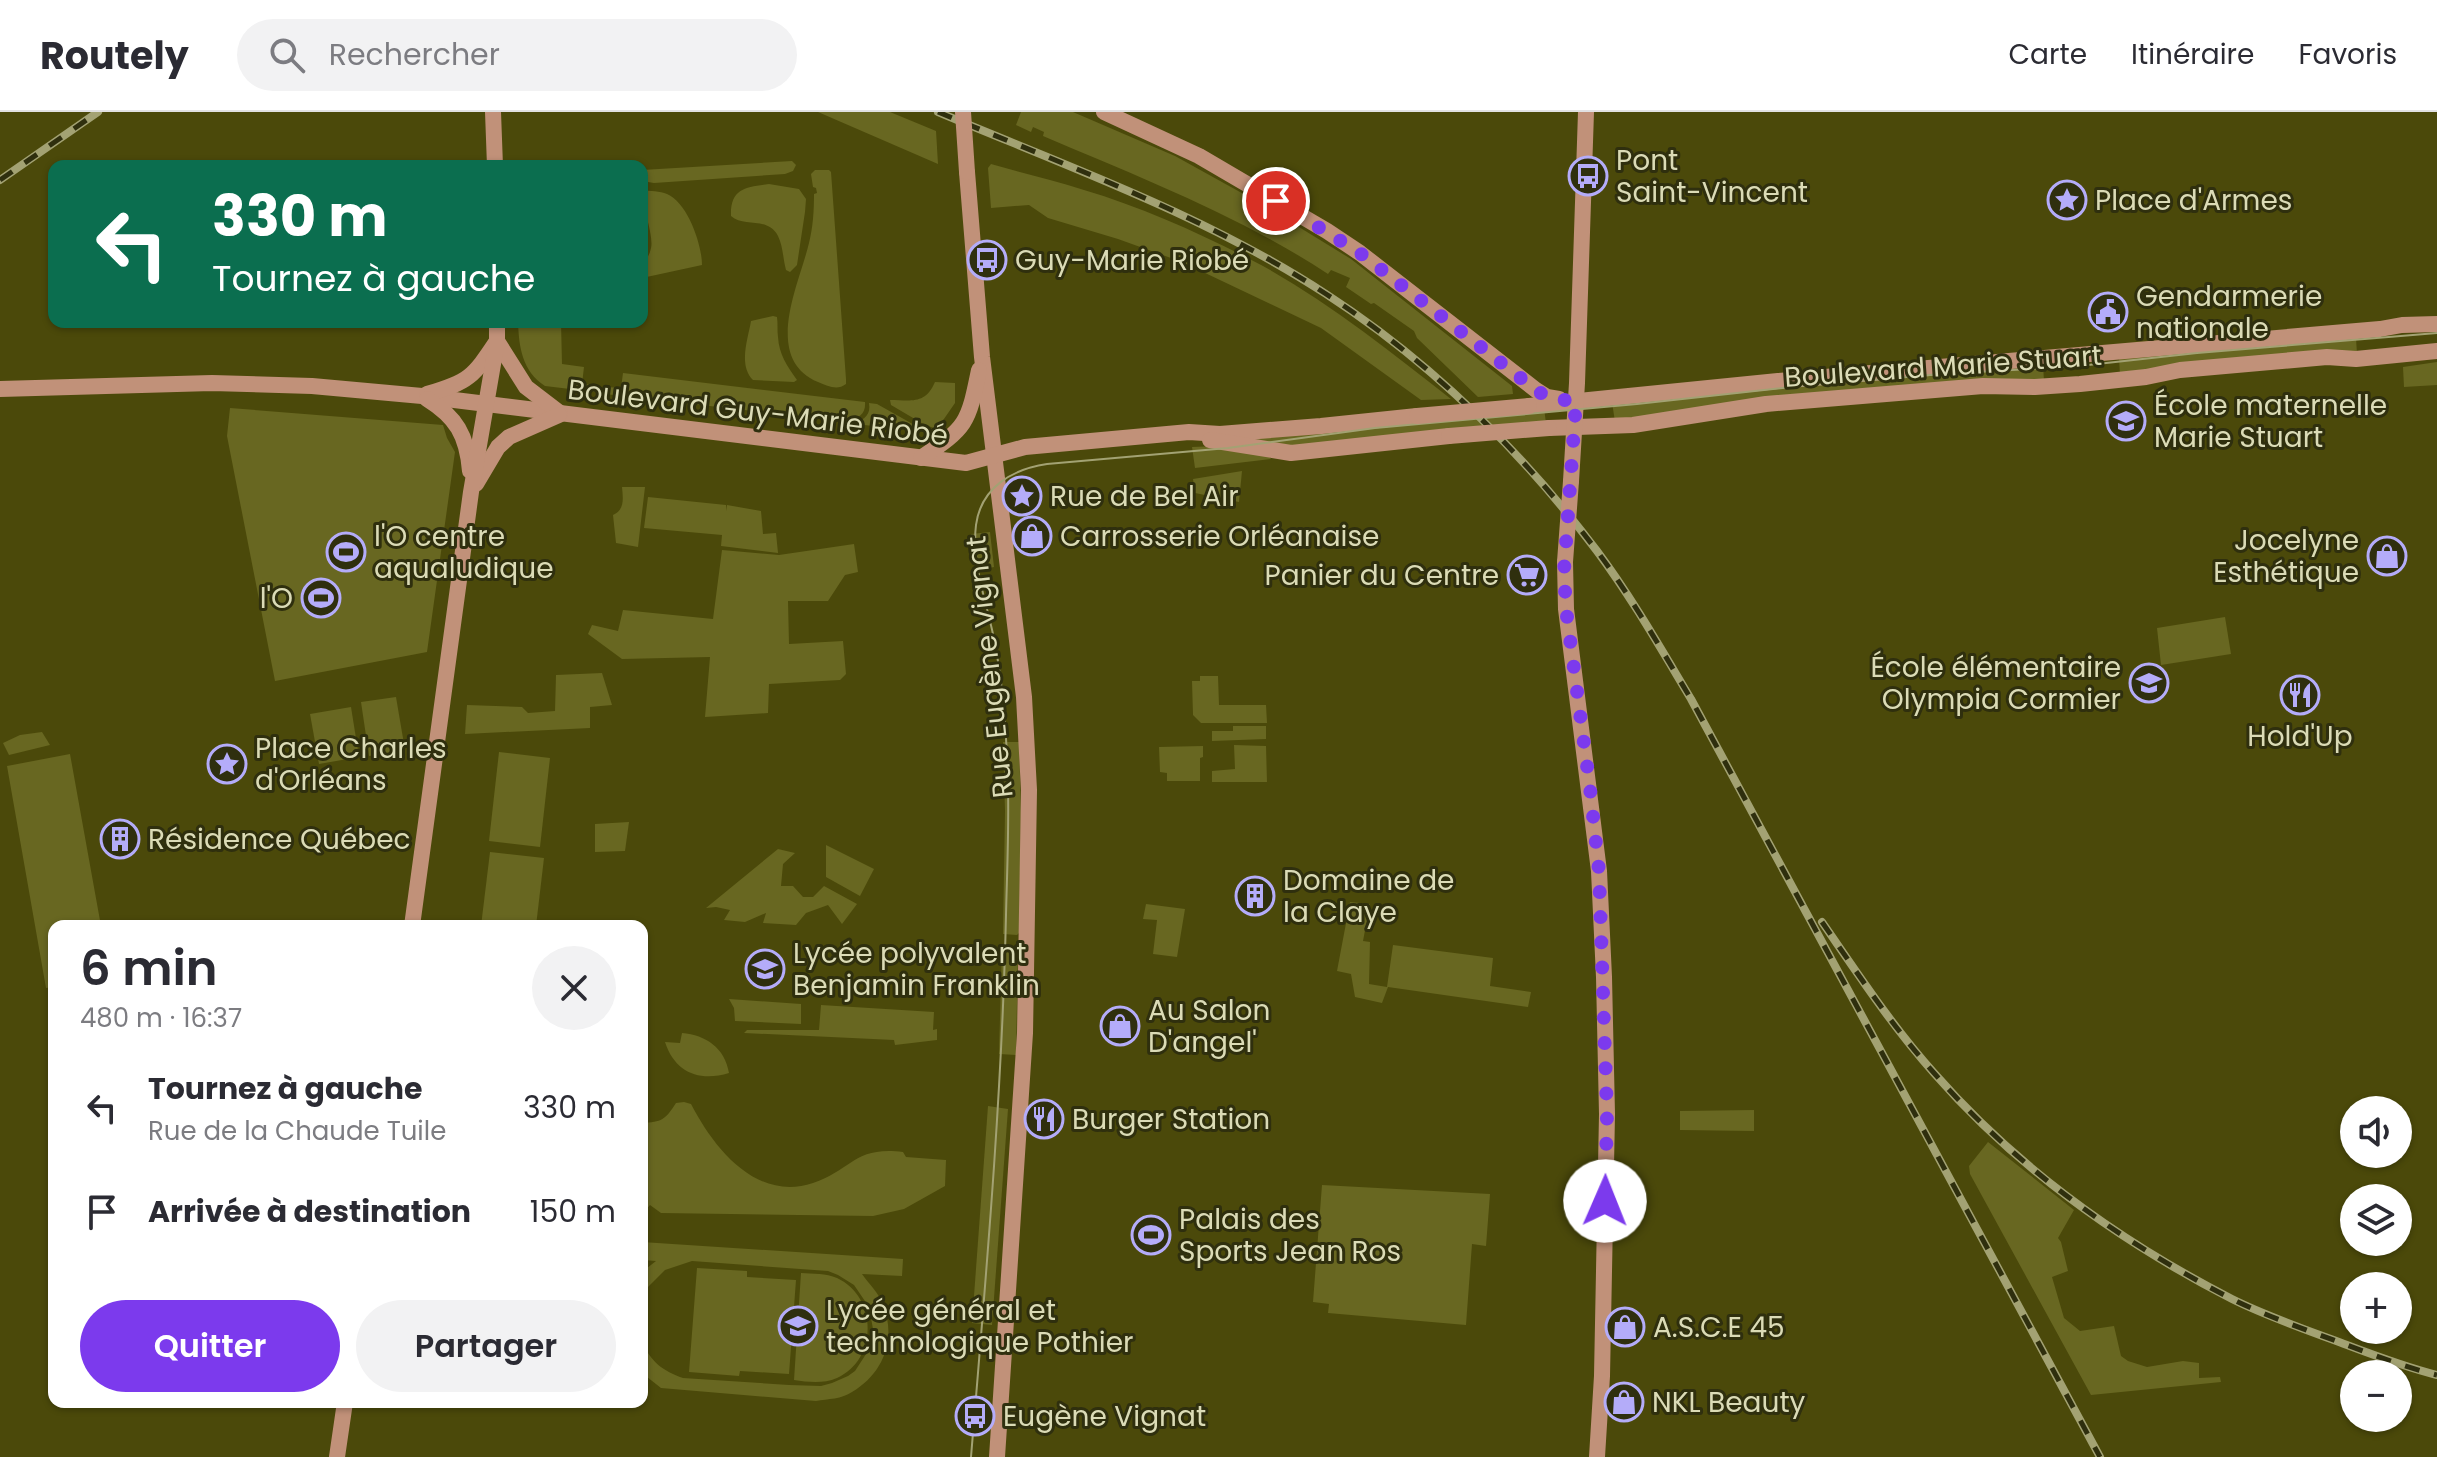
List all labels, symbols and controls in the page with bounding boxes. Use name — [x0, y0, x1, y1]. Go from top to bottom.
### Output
search box — [237, 19, 797, 91]
text: Routely — [40, 29, 189, 82]
icon: search — [265, 33, 309, 77]
text: Rechercher — [329, 33, 500, 76]
text: Carte — [2009, 35, 2087, 74]
text: Itinéraire — [2131, 35, 2254, 74]
text: Favoris — [2298, 35, 2397, 74]
place label: Pont Saint-Vincent — [1616, 141, 1808, 212]
bus stop icon: Pont Saint-Vincent — [1567, 155, 1609, 197]
pin — [1242, 167, 1310, 235]
text: 330 m — [212, 177, 387, 256]
icon: arrive — [1254, 179, 1298, 223]
place icon: Place d'Armes — [2046, 179, 2088, 221]
place label: Place d'Armes — [2095, 181, 2292, 220]
icon: left — [80, 192, 184, 296]
bus stop icon: Guy-Marie Riobé — [966, 239, 1008, 281]
place label: Guy-Marie Riobé — [1015, 241, 1249, 280]
text: Tournez à gauche — [212, 253, 535, 304]
place label: Gendarmerie nationale — [2136, 277, 2322, 348]
public building icon: Gendarmerie nationale — [2087, 291, 2129, 333]
street label: Boulevard Marie Stuart — [1783, 336, 2103, 397]
street label: Boulevard Guy-Marie Riobé — [566, 370, 950, 455]
place label: École maternelle Marie Stuart — [2154, 386, 2387, 457]
school or university icon: École maternelle Marie Stuart — [2105, 400, 2147, 442]
place icon: Rue de Bel Air — [1001, 475, 1043, 517]
place label: Rue de Bel Air — [1050, 477, 1239, 516]
shop icon: Carrosserie Orléanaise — [1011, 515, 1053, 557]
place label: l'O centre aqualudique — [374, 517, 554, 588]
place label: Carrosserie Orléanaise — [1060, 517, 1379, 556]
place label: Jocelyne Esthétique — [2213, 521, 2359, 592]
sports icon: l'O centre aqualudique — [325, 531, 367, 573]
street label: Rue Eugène Vignat — [956, 534, 1023, 800]
shop icon: Jocelyne Esthétique — [2366, 535, 2408, 577]
supermarket icon: Panier du Centre — [1506, 554, 1548, 596]
place label: Panier du Centre — [1265, 556, 1499, 595]
sports icon: l'O — [300, 577, 342, 619]
place label: l'O — [260, 579, 293, 618]
place label: École élémentaire Olympia Cormier — [1870, 648, 2121, 719]
school or university icon: École élémentaire Olympia Cormier — [2128, 662, 2170, 704]
restaurant icon: Hold'Up — [2279, 674, 2321, 716]
place label: Hold'Up — [2247, 717, 2353, 756]
place label: Place Charles d'Orléans — [255, 729, 447, 800]
place icon: Place Charles d'Orléans — [206, 743, 248, 785]
building icon: Résidence Québec — [99, 818, 141, 860]
place label: Résidence Québec — [148, 820, 411, 859]
place label: Domaine de la Claye — [1283, 861, 1454, 932]
building icon: Domaine de la Claye — [1234, 875, 1276, 917]
place label: Lycée polyvalent Benjamin Franklin — [793, 934, 1040, 1005]
text: 6 min — [80, 935, 218, 1002]
button: close — [532, 946, 616, 1030]
school or university icon: Lycée polyvalent Benjamin Franklin — [744, 948, 786, 990]
place label: Au Salon D'angel' — [1148, 991, 1270, 1062]
text: 480 m · 16:37 — [80, 1000, 242, 1036]
shop icon: Au Salon D'angel' — [1099, 1005, 1141, 1047]
text: Tournez à gauche — [148, 1067, 422, 1110]
icon: left — [80, 1086, 124, 1130]
text: 330 m — [523, 1086, 616, 1129]
map controls — [2340, 1096, 2412, 1432]
button: sound — [2340, 1096, 2412, 1168]
restaurant icon: Burger Station — [1023, 1098, 1065, 1140]
place label: Burger Station — [1072, 1100, 1270, 1139]
text: Rue de la Chaude Tuile — [148, 1113, 446, 1149]
position arrow — [1563, 1159, 1647, 1243]
button: layers — [2340, 1184, 2412, 1256]
icon: arrive — [80, 1190, 124, 1234]
text: Arrivée à destination — [148, 1190, 471, 1233]
text: 150 m — [530, 1190, 616, 1233]
place label: Palais des Sports Jean Ros — [1179, 1200, 1401, 1271]
sports icon: Palais des Sports Jean Ros — [1130, 1214, 1172, 1256]
button: + — [2340, 1272, 2412, 1344]
place label: Lycée général et technologique Pothier — [826, 1291, 1134, 1362]
button: Quitter — [80, 1300, 340, 1392]
button: Partager — [356, 1300, 616, 1392]
school or university icon: Lycée général et technologique Pothier — [777, 1305, 819, 1347]
shop icon: A.S.C.E 45 — [1604, 1306, 1646, 1348]
place label: A.S.C.E 45 — [1653, 1308, 1785, 1347]
button: − — [2340, 1360, 2412, 1432]
shop icon: NKL Beauty — [1603, 1381, 1645, 1423]
place label: NKL Beauty — [1652, 1383, 1806, 1422]
bus stop icon: Eugène Vignat — [954, 1395, 996, 1437]
place label: Eugène Vignat — [1003, 1397, 1206, 1436]

